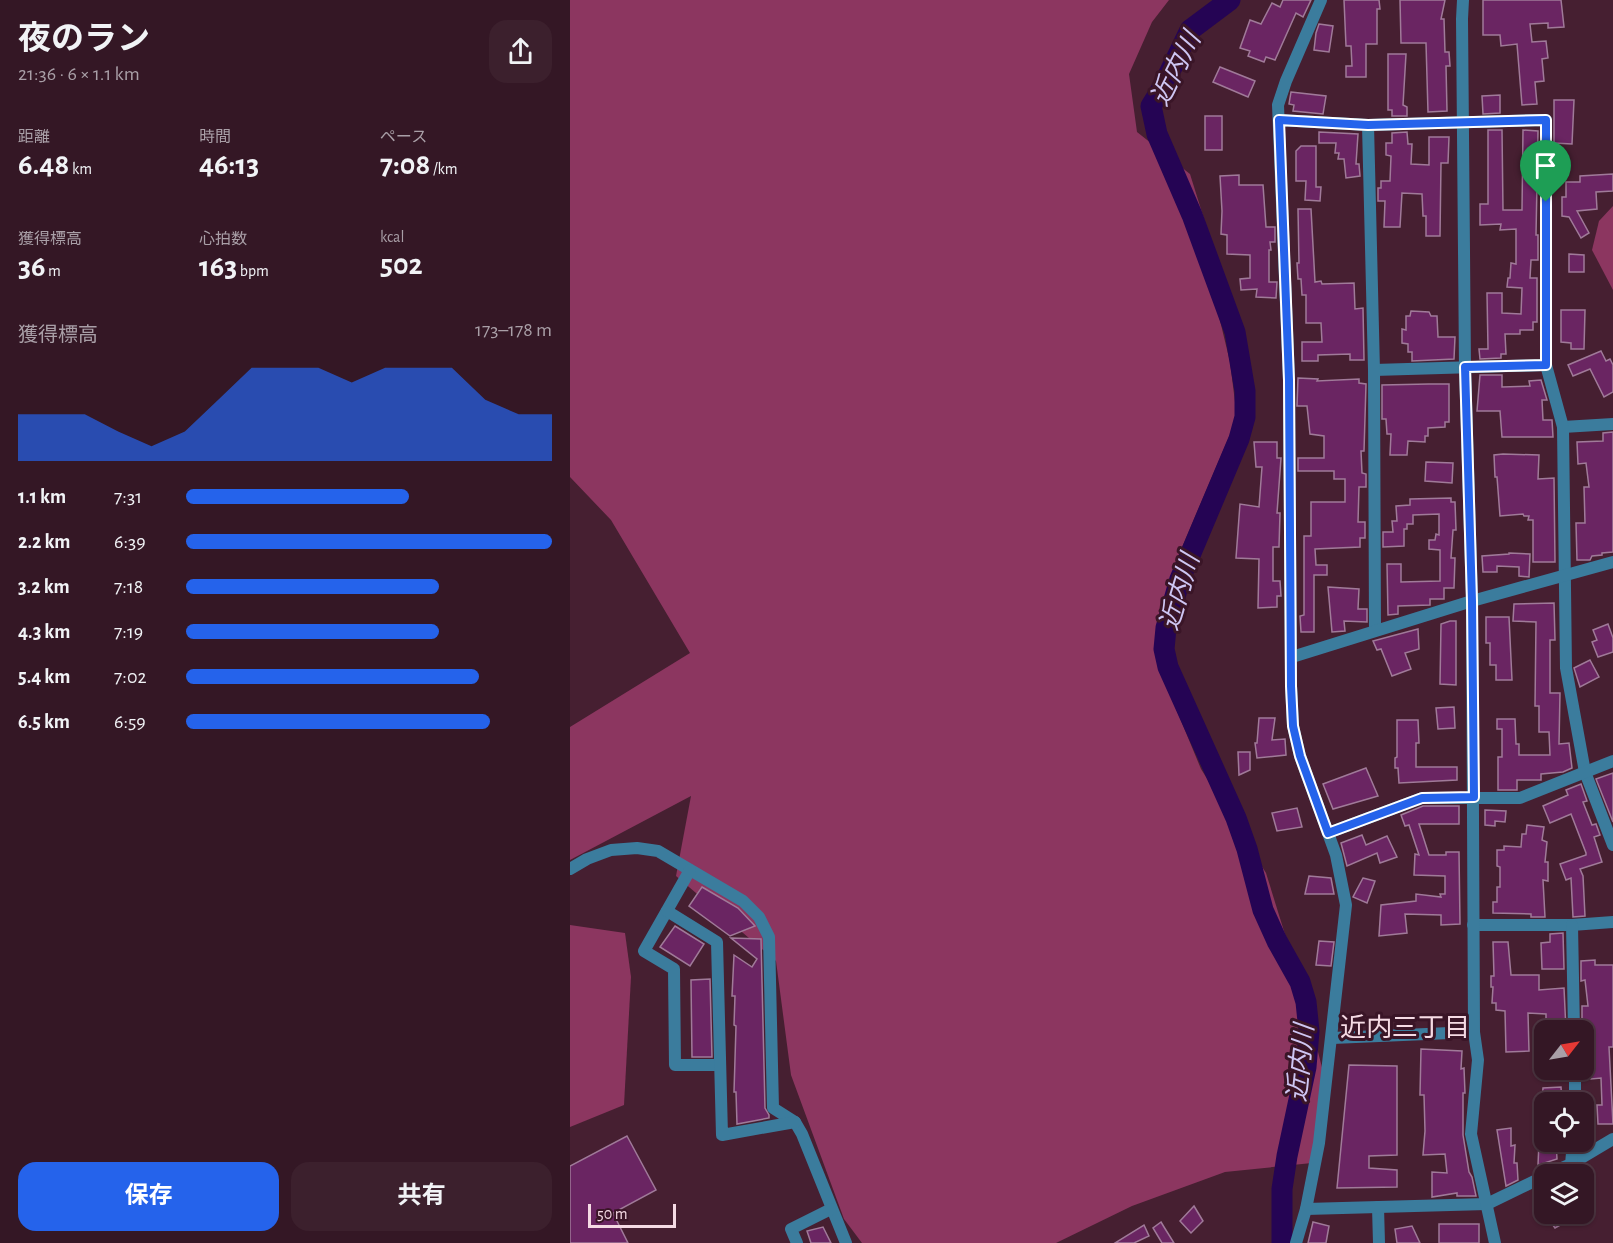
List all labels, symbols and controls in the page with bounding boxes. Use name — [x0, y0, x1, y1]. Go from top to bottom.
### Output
button: share — [489, 20, 552, 83]
text: 夜のラン — [18, 23, 150, 56]
water label: 近内川 — [1146, 25, 1207, 110]
text: 21:36 · 6 × 1.1 km — [18, 64, 140, 84]
text: 距離 — [18, 129, 50, 145]
text: 時間 — [199, 129, 231, 145]
text: ペース — [380, 129, 427, 145]
pin — [1520, 140, 1571, 202]
icon: arrive — [1529, 149, 1562, 182]
text: 6.48 — [18, 150, 69, 180]
text: 46:13 — [199, 150, 259, 180]
text: 7:08 — [380, 150, 430, 180]
text: km — [69, 161, 92, 177]
text: /km — [430, 161, 458, 177]
text: kcal — [380, 229, 404, 245]
text: 獲得標高 — [18, 231, 82, 247]
text: 心拍数 — [199, 231, 247, 247]
text: 502 — [380, 250, 423, 280]
text: 36 — [18, 252, 45, 282]
text: 163 — [199, 252, 237, 282]
text: m — [45, 263, 61, 279]
text: bpm — [237, 263, 269, 279]
text: 173–178 m — [475, 320, 552, 340]
text: 獲得標高 — [18, 325, 98, 345]
text: 1.1 km — [18, 487, 66, 507]
text: 7:31 — [114, 487, 142, 507]
text: 2.2 km — [18, 532, 70, 552]
text: 6:39 — [114, 532, 146, 552]
water label: 近内川 — [1155, 548, 1205, 633]
text: 3.2 km — [18, 577, 70, 597]
text: 7:18 — [114, 577, 143, 597]
text: 4.3 km — [18, 622, 70, 642]
text: 7:19 — [114, 622, 143, 642]
text: 5.4 km — [18, 667, 70, 687]
text: 7:02 — [114, 667, 147, 687]
text: 6.5 km — [18, 712, 70, 732]
text: 6:59 — [114, 712, 146, 732]
district label: 近内三丁目 — [1340, 1014, 1470, 1041]
water label: 近内川 — [1283, 1020, 1318, 1103]
north arrow — [1534, 1020, 1594, 1080]
map controls — [1534, 1020, 1594, 1224]
button: locate — [1534, 1092, 1594, 1152]
button: 保存 — [18, 1162, 279, 1231]
button: 共有 — [291, 1162, 552, 1231]
button: layers — [1534, 1164, 1594, 1224]
scale bar — [588, 1201, 676, 1228]
text: 50 m — [597, 1206, 628, 1222]

